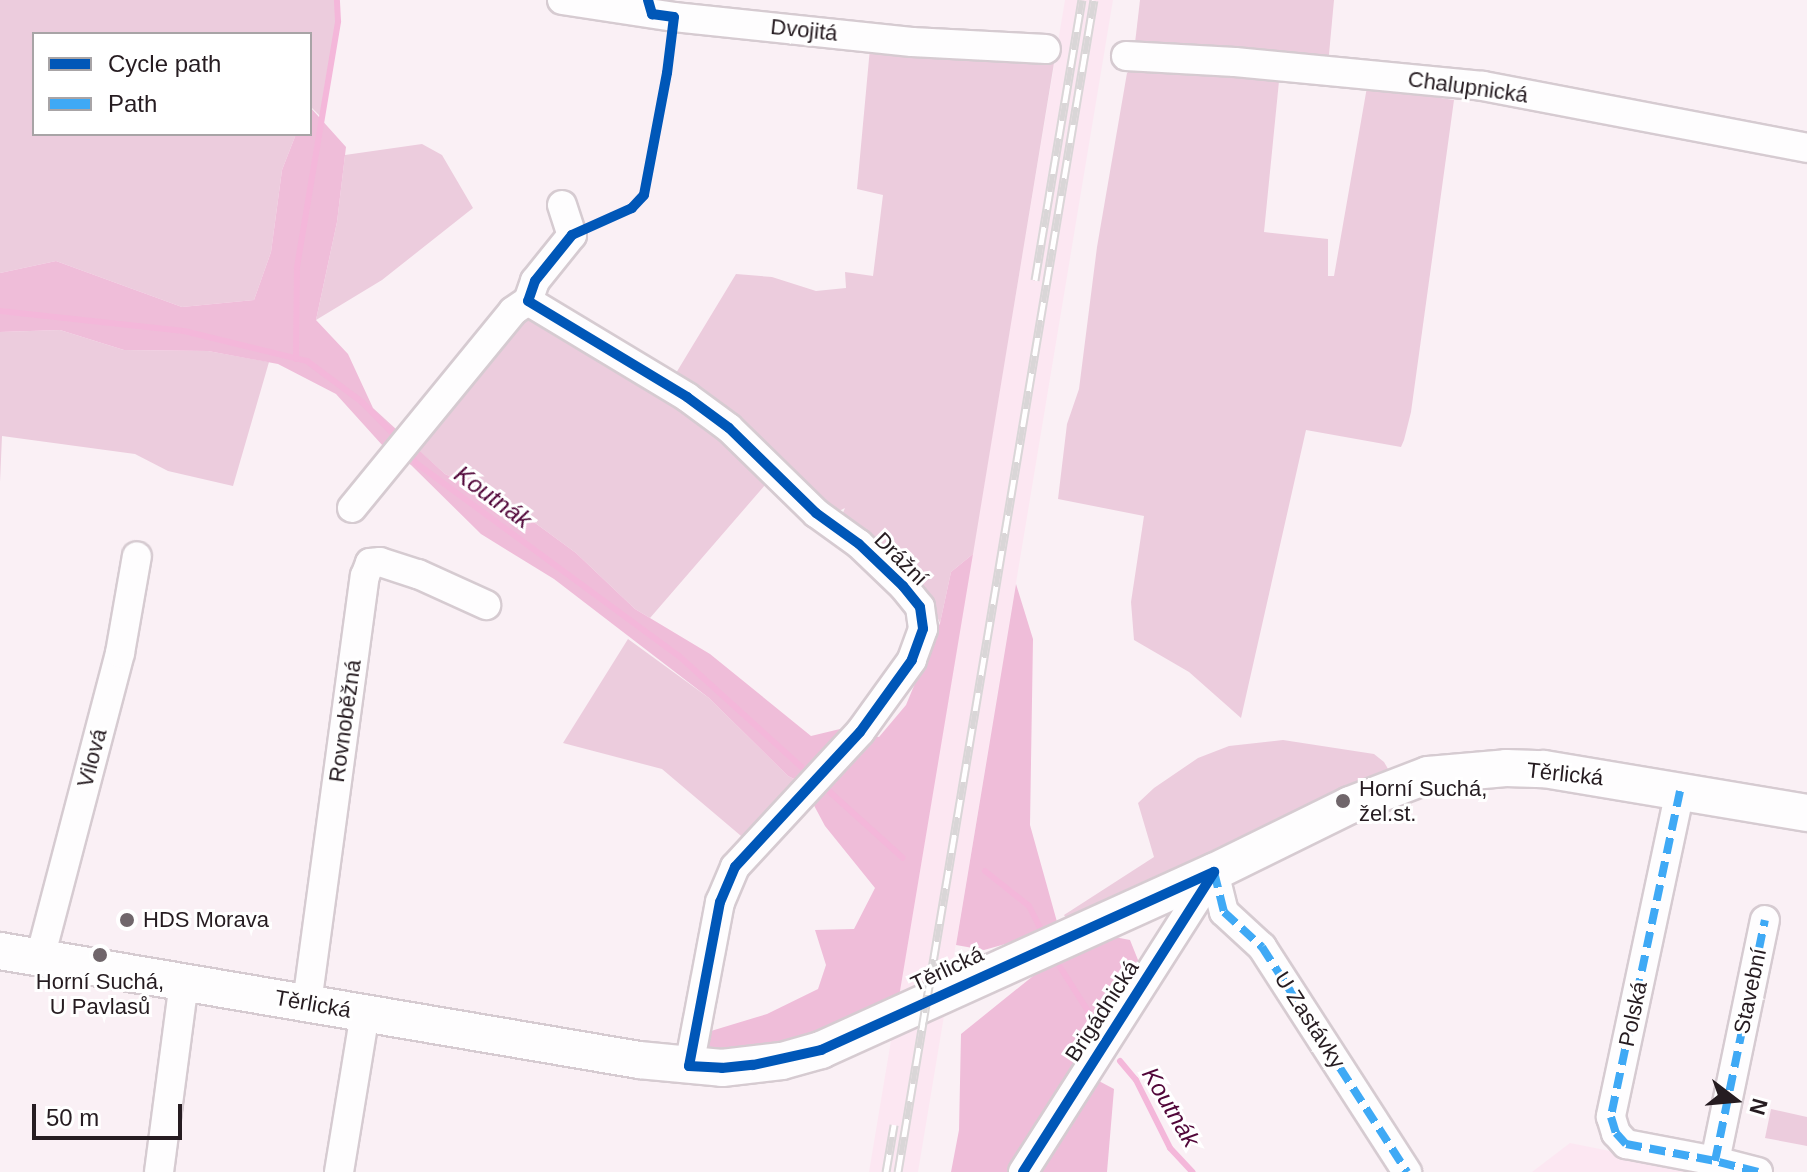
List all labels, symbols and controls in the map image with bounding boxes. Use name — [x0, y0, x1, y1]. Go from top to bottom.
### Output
street label: Dvojitá — [769, 13, 839, 47]
legend — [32, 32, 312, 136]
text: Cycle path — [108, 50, 221, 77]
street label: Chalupnická — [1406, 66, 1530, 108]
text: Path — [108, 90, 157, 117]
water label: Koutnák — [449, 459, 537, 535]
street label: Drážní — [869, 527, 933, 591]
street label: Rovnoběžná — [323, 658, 367, 784]
street label: Vilová — [72, 726, 112, 790]
street label: Těrlická — [1525, 757, 1605, 791]
place label: Horní Suchá, žel.st. — [1359, 775, 1487, 826]
marker: Horní Suchá, žel.st. — [1334, 792, 1352, 810]
place label: HDS Morava — [143, 907, 269, 933]
marker: HDS Morava — [118, 911, 136, 929]
street label: Těrlická — [907, 941, 987, 997]
marker: Horní Suchá, U Pavlasů — [91, 946, 109, 964]
street label: Stavební — [1728, 946, 1772, 1036]
street label: Brigádnická — [1060, 956, 1144, 1066]
street label: U Zastávky — [1269, 967, 1351, 1073]
place label: Horní Suchá, U Pavlasů — [36, 968, 164, 1020]
street label: Polská — [1613, 979, 1653, 1049]
street label: Těrlická — [273, 984, 353, 1024]
north arrow — [1695, 1060, 1775, 1140]
water label: Koutnák — [1136, 1062, 1206, 1152]
scale bar — [36, 1088, 186, 1138]
text: N — [1744, 1096, 1773, 1118]
text: 50 m — [46, 1104, 99, 1131]

